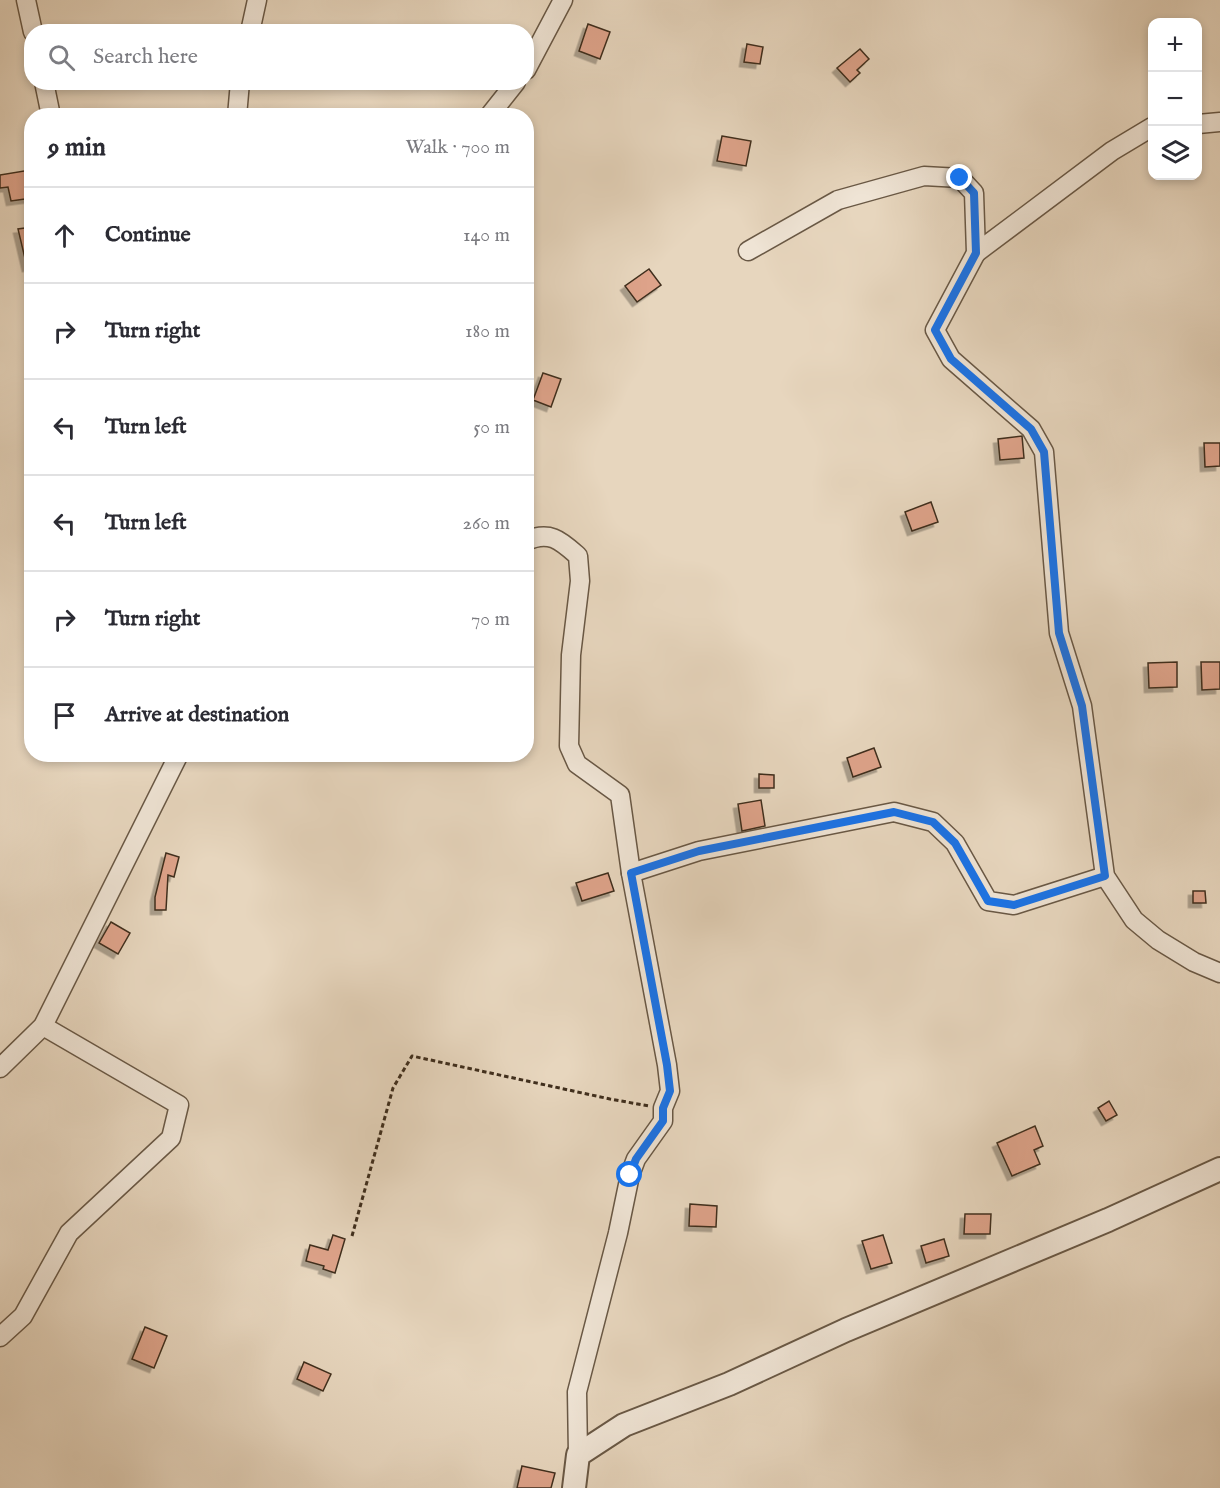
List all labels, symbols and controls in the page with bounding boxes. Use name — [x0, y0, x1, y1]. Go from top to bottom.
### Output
map controls — [1148, 18, 1202, 180]
button: + — [1148, 18, 1202, 72]
search box — [24, 24, 534, 90]
icon: search — [45, 41, 78, 74]
text: Search here — [93, 43, 198, 71]
button: − — [1148, 72, 1202, 126]
button: layers — [1148, 126, 1202, 180]
text: 9 min — [48, 131, 106, 164]
text: Walk · 700 m — [405, 135, 510, 160]
route end — [946, 164, 972, 190]
icon: ahead — [48, 219, 81, 252]
text: Continue — [105, 221, 191, 249]
text: 140 m — [463, 223, 510, 248]
icon: right — [48, 315, 81, 348]
text: Turn right — [105, 317, 200, 345]
text: 180 m — [465, 319, 510, 344]
icon: left — [48, 411, 81, 444]
text: Turn left — [105, 413, 187, 441]
text: 50 m — [473, 415, 510, 440]
icon: left — [48, 507, 81, 540]
text: Turn left — [105, 509, 187, 537]
text: 260 m — [463, 511, 510, 536]
icon: right — [48, 603, 81, 636]
text: Turn right — [105, 605, 200, 633]
text: 70 m — [471, 607, 510, 632]
icon: arrive — [48, 699, 81, 732]
text: Arrive at destination — [105, 701, 289, 729]
route start — [616, 1161, 642, 1187]

